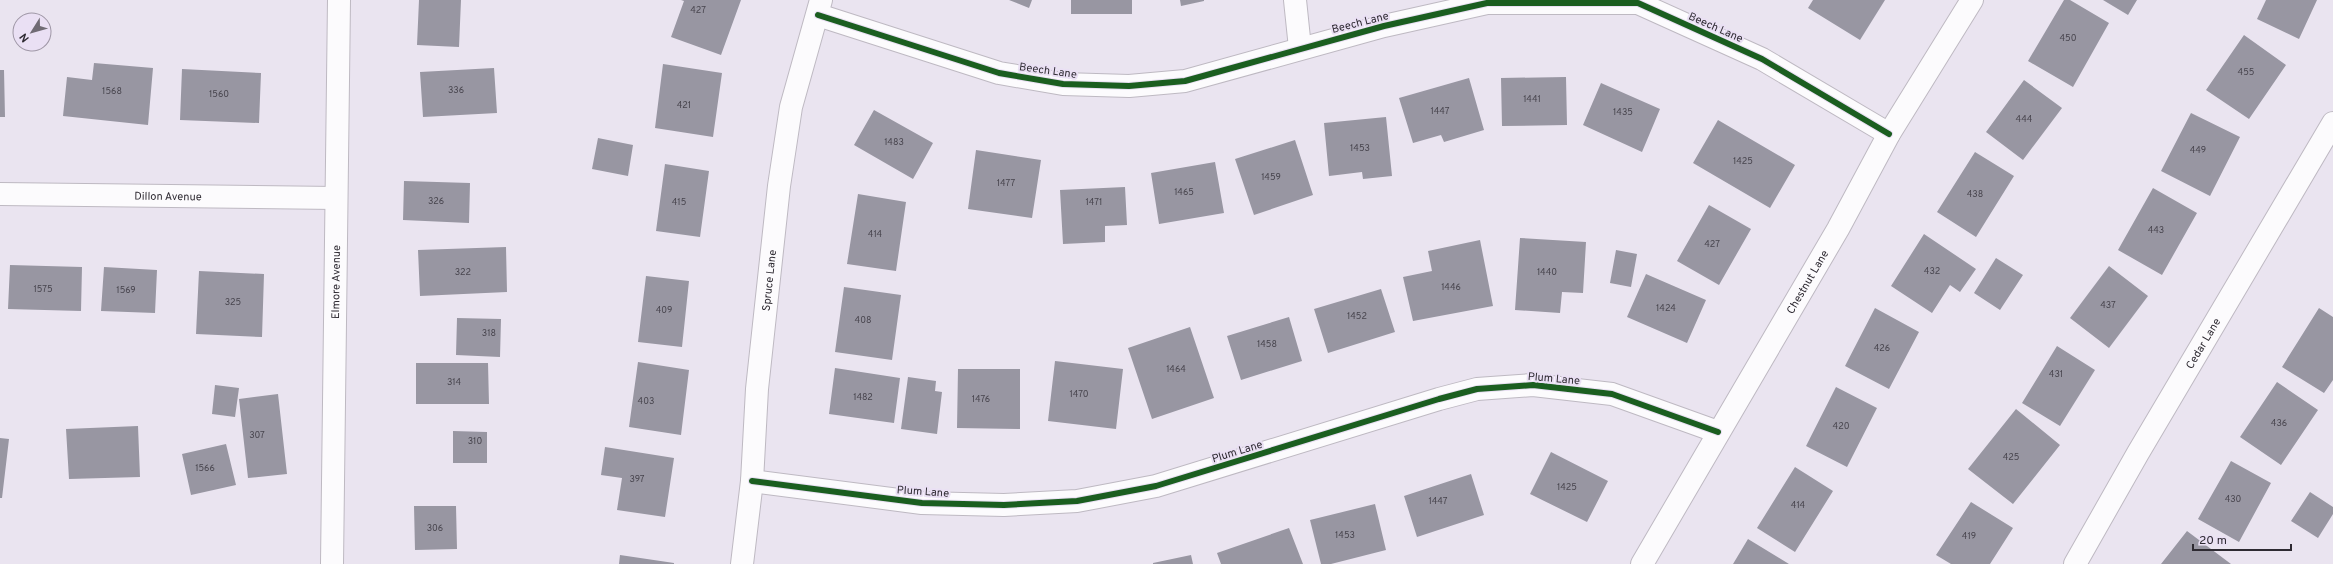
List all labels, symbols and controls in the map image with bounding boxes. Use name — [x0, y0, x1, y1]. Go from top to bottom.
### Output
house number: 427 — [690, 5, 706, 16]
street label: Beech Lane — [1330, 9, 1390, 37]
street label: Beech Lane — [1686, 10, 1745, 46]
north arrow — [12, 12, 52, 52]
text: N — [17, 30, 33, 45]
house number: 450 — [2060, 33, 2077, 44]
street label: Beech Lane — [1018, 60, 1078, 82]
house number: 455 — [2238, 67, 2254, 78]
house number: 336 — [448, 85, 464, 96]
house number: 1568 — [102, 86, 122, 97]
house number: 1560 — [209, 89, 229, 100]
house number: 1441 — [1523, 94, 1541, 105]
house number: 421 — [677, 100, 691, 111]
house number: 1447 — [1431, 106, 1450, 117]
house number: 1435 — [1613, 107, 1633, 118]
house number: 444 — [2016, 114, 2033, 125]
house number: 1483 — [884, 137, 904, 148]
house number: 1453 — [1350, 143, 1370, 154]
house number: 449 — [2190, 145, 2206, 156]
house number: 1425 — [1733, 156, 1753, 167]
house number: 1459 — [1261, 172, 1281, 183]
house number: 1477 — [997, 178, 1015, 189]
house number: 1465 — [1174, 187, 1194, 198]
house number: 438 — [1967, 189, 1983, 200]
street label: Dillon Avenue — [134, 190, 202, 204]
house number: 326 — [428, 196, 444, 207]
house number: 415 — [672, 197, 686, 208]
house number: 1471 — [1086, 197, 1102, 208]
house number: 443 — [2148, 225, 2164, 236]
house number: 414 — [868, 229, 883, 240]
house number: 427 — [1704, 239, 1720, 250]
street label: Elmore Avenue — [329, 245, 344, 319]
street label: Chestnut Lane — [1784, 248, 1832, 317]
street label: Spruce Lane — [759, 249, 780, 312]
house number: 432 — [1924, 266, 1940, 277]
house number: 322 — [455, 267, 471, 278]
house number: 1440 — [1537, 267, 1557, 278]
house number: 1446 — [1441, 282, 1461, 293]
house number: 1575 — [33, 284, 53, 295]
house number: 1569 — [116, 285, 136, 296]
house number: 325 — [225, 297, 241, 308]
house number: 437 — [2100, 300, 2116, 311]
house number: 1424 — [1656, 303, 1676, 314]
house number: 409 — [656, 305, 672, 316]
house number: 1452 — [1347, 311, 1367, 322]
house number: 408 — [855, 315, 871, 326]
street label: Cedar Lane — [2183, 316, 2224, 372]
house number: 318 — [482, 328, 496, 339]
house number: 1458 — [1257, 339, 1277, 350]
house number: 426 — [1874, 343, 1890, 354]
house number: 1464 — [1166, 364, 1186, 375]
house number: 431 — [2049, 369, 2063, 380]
street label: Plum Lane — [1527, 370, 1581, 388]
house number: 314 — [447, 377, 461, 388]
house number: 1470 — [1070, 389, 1089, 400]
house number: 1482 — [853, 392, 873, 403]
house number: 1476 — [972, 394, 990, 405]
house number: 403 — [638, 396, 654, 407]
house number: 436 — [2271, 418, 2287, 429]
house number: 420 — [1833, 421, 1850, 432]
house number: 307 — [249, 430, 265, 441]
house number: 310 — [468, 436, 482, 447]
street label: Plum Lane — [1210, 438, 1264, 466]
house number: 425 — [2003, 452, 2019, 463]
house number: 1566 — [195, 463, 215, 474]
house number: 397 — [629, 474, 645, 485]
house number: 1425 — [1557, 482, 1577, 493]
street label: Plum Lane — [896, 483, 950, 501]
house number: 430 — [2225, 494, 2242, 505]
house number: 1447 — [1429, 496, 1448, 507]
house number: 414 — [1791, 500, 1806, 511]
house number: 306 — [427, 523, 443, 534]
scale bar — [2193, 526, 2291, 552]
house number: 1453 — [1335, 530, 1355, 541]
house number: 419 — [1962, 531, 1976, 542]
text: 20 m — [2199, 533, 2227, 549]

